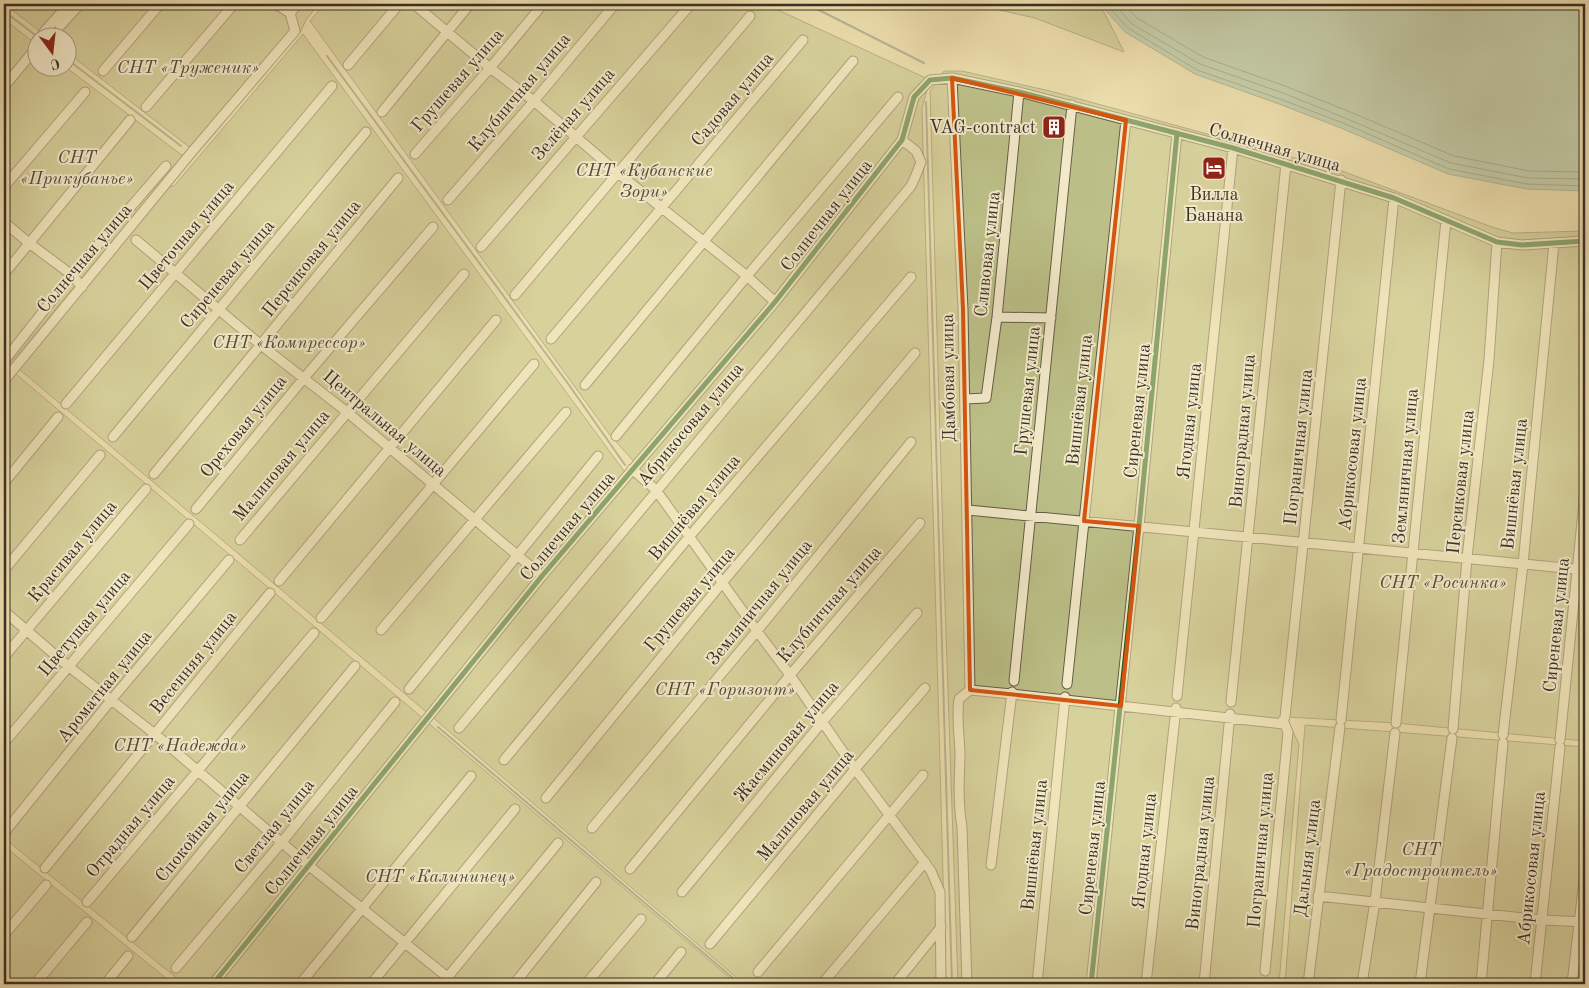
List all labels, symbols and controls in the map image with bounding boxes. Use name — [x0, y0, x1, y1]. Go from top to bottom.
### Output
street label: Грушевая улица — [408, 26, 507, 136]
north arrow — [28, 28, 78, 78]
street label: Клубничная улица — [465, 30, 574, 155]
street label: Садовая улица — [688, 49, 777, 150]
text: С — [49, 56, 61, 72]
park label: СНТ «Труженик» — [117, 59, 259, 77]
street label: Зелёная улица — [529, 65, 619, 164]
building icon: VAG-contract — [1041, 114, 1067, 140]
place label: VAG-contract — [929, 119, 1036, 137]
street label: Солнечная улица — [1207, 121, 1343, 175]
park label: СНТ «Прикубанье» — [21, 149, 134, 188]
hotel icon: Вилла Банана — [1201, 155, 1227, 181]
street label: Солнечная улица — [778, 156, 876, 275]
park label: СНТ «Кубанские Зори» — [575, 162, 713, 201]
street label: Цветочная улица — [136, 177, 238, 294]
place label: Вилла Банана — [1184, 186, 1244, 225]
street label: Сливовая улица — [972, 190, 1004, 318]
street label: Персиковая улица — [259, 196, 365, 321]
street label: Солнечная улица — [34, 201, 136, 317]
street label: Сиреневая улица — [177, 217, 278, 332]
street label: Дамбовая улица — [939, 314, 959, 442]
street label: Грушевая улица — [1012, 325, 1044, 457]
street label: Вишнёвая улица — [1064, 333, 1096, 467]
park label: СНТ «Компрессор» — [212, 334, 366, 352]
street label: Сиреневая улица — [1122, 343, 1154, 479]
street label: Виноградная улица — [1227, 353, 1259, 509]
street label: Абрикосовая улица — [634, 360, 747, 490]
street label: Ягодная улица — [1175, 362, 1205, 480]
street label: Центральная улица — [319, 367, 450, 481]
street label: Пограничная улица — [1282, 368, 1316, 526]
street label: Ореховая улица — [197, 372, 290, 481]
street label: Абрикосовая улица — [1336, 376, 1370, 532]
street label: Земляничная улица — [1390, 387, 1422, 545]
street label: Малиновая улица — [230, 406, 334, 525]
street label: Персиковая улица — [1444, 409, 1478, 555]
street label: Вишнёвая улица — [1499, 417, 1531, 551]
street label: Вишнёвая улица — [645, 451, 744, 564]
street label: Солнечная улица — [517, 469, 619, 585]
street label: Красивая улица — [25, 497, 120, 606]
street label: Земляничная улица — [704, 536, 816, 669]
street label: Клубничная улица — [774, 543, 885, 667]
street label: Грушевая улица — [641, 544, 739, 655]
street label: Сиреневая улица — [1541, 557, 1573, 693]
street label: Цветущая улица — [35, 567, 134, 680]
park label: СНТ «Росинка» — [1379, 574, 1507, 592]
street label: Весенняя улица — [147, 608, 241, 717]
street label: Ароматная улица — [54, 627, 156, 746]
street label: Жасминовая улица — [731, 678, 842, 806]
park label: СНТ «Горизонт» — [655, 681, 795, 699]
park label: СНТ «Надежда» — [113, 737, 247, 755]
street label: Малиновая улица — [754, 746, 858, 865]
street label: Спокойная улица — [152, 767, 253, 886]
street label: Пограничная улица — [1245, 771, 1277, 929]
street label: Отрадная улица — [83, 772, 179, 881]
street label: Виноградная улица — [1184, 775, 1218, 931]
street label: Светлая улица — [231, 776, 318, 877]
street label: Вишнёвая улица — [1019, 778, 1051, 912]
street label: Сиреневая улица — [1077, 780, 1109, 916]
street label: Солнечная улица — [262, 782, 362, 899]
street label: Абрикосовая улица — [1515, 790, 1549, 946]
street label: Ягодная улица — [1130, 792, 1160, 910]
street label: Дальняя улица — [1292, 798, 1324, 918]
park label: СНТ «Градостроитель» — [1345, 841, 1498, 880]
park label: СНТ «Калининец» — [365, 868, 515, 886]

